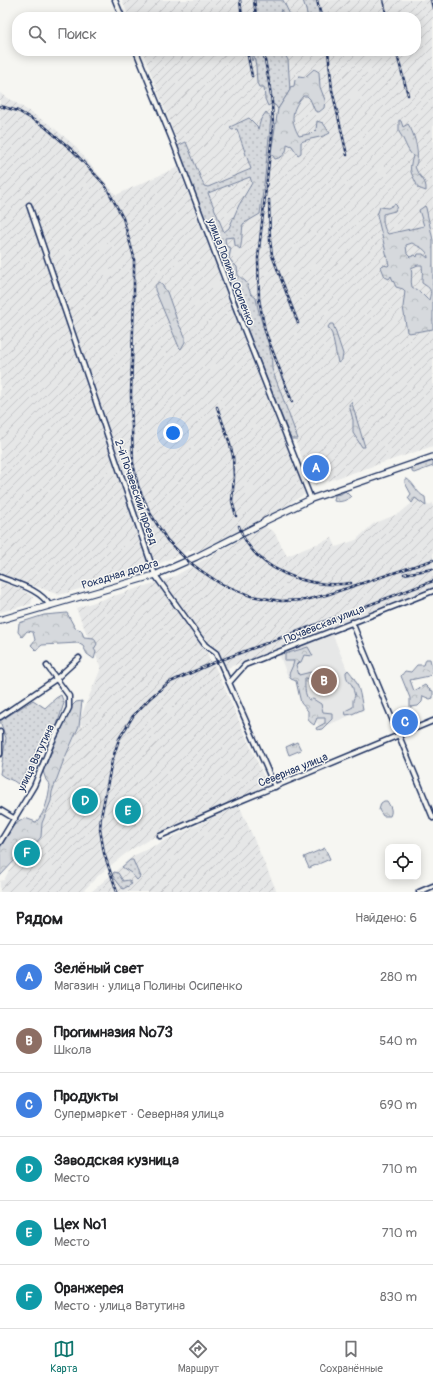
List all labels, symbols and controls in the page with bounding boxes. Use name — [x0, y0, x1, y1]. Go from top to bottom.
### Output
search box — [12, 12, 421, 56]
icon: search — [26, 23, 48, 45]
text: Поиск — [58, 25, 97, 44]
street label: улица Полины Осипенко — [204, 216, 257, 327]
your location — [163, 423, 183, 443]
street label: 2-й Почаевский проезд — [112, 438, 160, 547]
pin: A — [303, 453, 329, 483]
street label: Рокадная дорога — [80, 556, 160, 592]
street label: Почаевская улица — [282, 602, 366, 646]
pin: B — [311, 666, 337, 696]
pin: C — [392, 707, 418, 737]
street label: улица Ватутина — [14, 722, 57, 794]
street label: Северная улица — [256, 750, 330, 790]
pin: D — [72, 786, 98, 816]
pin: E — [115, 796, 141, 826]
pin: F — [14, 838, 40, 868]
map controls — [385, 844, 421, 880]
button: locate — [385, 844, 421, 880]
text: Рядом — [16, 908, 63, 929]
text: Найдено: 6 — [355, 910, 417, 926]
text: Зелёный свет — [54, 959, 144, 978]
text: A — [25, 969, 33, 985]
text: 280 m — [380, 969, 417, 985]
text: Магазин · улица Полины Осипенко — [54, 978, 242, 994]
text: Прогимназия №73 — [54, 1023, 173, 1042]
text: B — [25, 1033, 33, 1049]
text: 540 m — [379, 1033, 417, 1049]
text: Школа — [54, 1042, 91, 1058]
text: Продукты — [54, 1087, 118, 1106]
text: C — [25, 1097, 33, 1113]
text: 690 m — [379, 1097, 417, 1113]
text: Супермаркет · Северная улица — [54, 1106, 224, 1122]
text: Заводская кузница — [54, 1151, 179, 1170]
text: D — [25, 1161, 33, 1177]
text: 710 m — [382, 1161, 417, 1177]
text: Место — [54, 1170, 90, 1186]
text: Цех №1 — [54, 1215, 107, 1234]
text: E — [26, 1225, 32, 1241]
text: 710 m — [382, 1225, 417, 1241]
text: Место — [54, 1234, 90, 1250]
text: Оранжерея — [54, 1279, 124, 1298]
text: F — [25, 1289, 33, 1305]
text: 830 m — [380, 1289, 417, 1305]
text: Место · улица Ватутина — [54, 1298, 185, 1314]
tab: Карта — [50, 1338, 77, 1375]
tab: Маршрут — [178, 1338, 219, 1375]
tab: Сохранённые — [319, 1338, 383, 1375]

